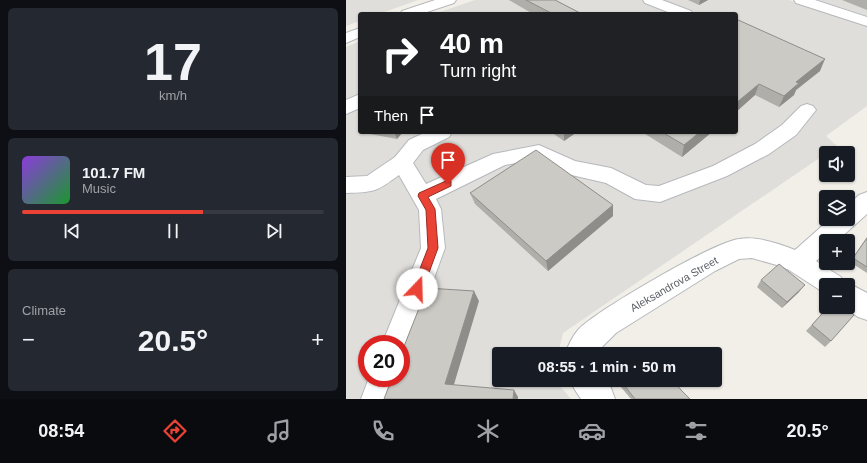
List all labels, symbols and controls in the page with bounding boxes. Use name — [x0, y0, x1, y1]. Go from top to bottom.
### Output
icon: right — [374, 28, 426, 80]
text: 40 m — [440, 28, 504, 59]
text: 17 — [144, 33, 202, 91]
text: Turn right — [440, 61, 516, 81]
text: km/h — [159, 88, 187, 103]
icon: arrive — [416, 104, 438, 126]
text: Then — [374, 107, 408, 124]
pin — [431, 143, 465, 184]
map controls — [819, 146, 855, 314]
button: sound — [819, 146, 855, 182]
icon: arrive — [437, 149, 459, 171]
text: 101.7 FM — [82, 164, 145, 181]
text: Music — [82, 181, 116, 196]
button: layers — [819, 190, 855, 226]
icon: previous — [61, 220, 83, 242]
icon: pause — [162, 220, 184, 242]
icon: next — [263, 220, 285, 242]
button: + — [819, 234, 855, 270]
street label: Aleksandrova Street — [628, 254, 720, 314]
position arrow — [396, 268, 438, 310]
button: − — [819, 278, 855, 314]
text: Climate — [22, 303, 66, 318]
text: 20.5° — [138, 324, 208, 357]
text: − — [22, 327, 35, 352]
text: + — [311, 327, 324, 352]
speed limit sign: 20 — [358, 335, 410, 387]
text: 08:55 · 1 min · 50 m — [538, 358, 676, 375]
icon: directions — [161, 417, 189, 445]
icon: music — [265, 417, 293, 445]
icon: phone — [369, 417, 397, 445]
icon: climate — [474, 417, 502, 445]
icon: car — [578, 417, 606, 445]
icon: filters — [682, 417, 710, 445]
text: 08:54 — [38, 421, 84, 441]
text: 20.5° — [787, 421, 829, 441]

